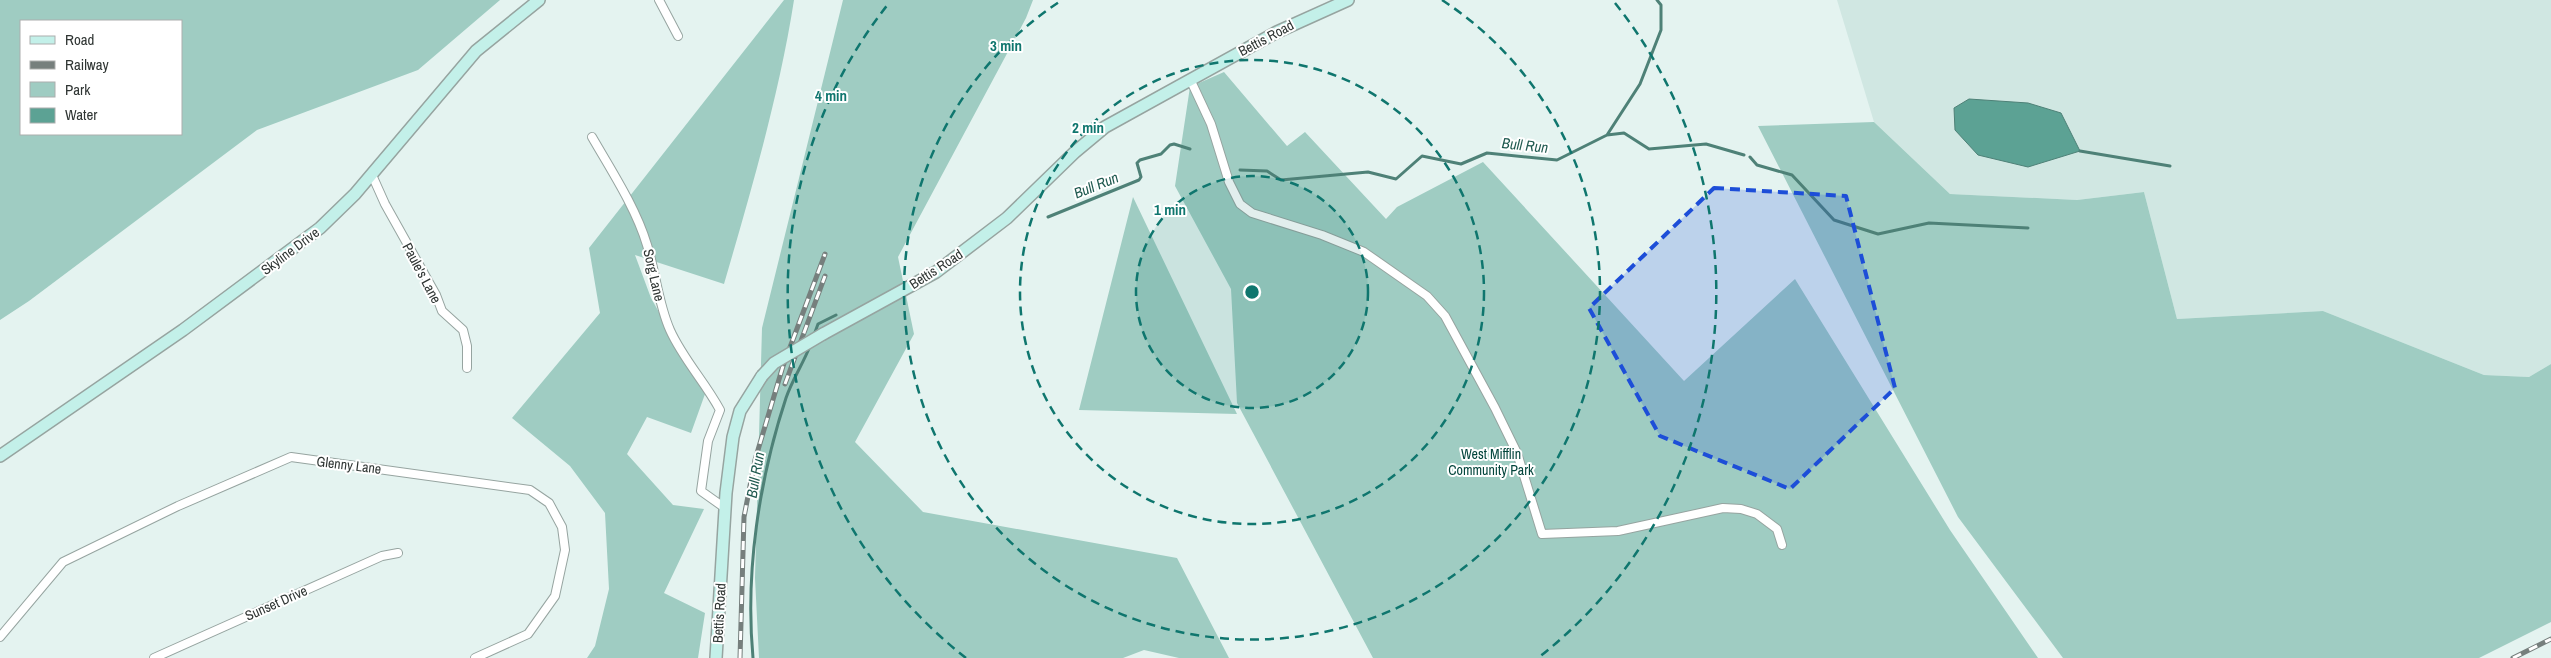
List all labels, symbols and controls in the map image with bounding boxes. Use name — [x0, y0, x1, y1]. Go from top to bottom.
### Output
street label: Bettis Road — [1235, 16, 1297, 60]
legend — [20, 20, 182, 135]
text: Road — [65, 29, 94, 50]
text: 3 min — [990, 35, 1022, 56]
text: Railway — [65, 54, 110, 75]
text: Park — [65, 79, 91, 100]
text: 4 min — [815, 85, 847, 106]
text: Water — [65, 104, 97, 125]
text: 2 min — [1072, 117, 1104, 138]
water label: Bull Run — [1501, 132, 1549, 158]
water label: Bull Run — [1071, 167, 1122, 203]
text: 1 min — [1154, 199, 1186, 220]
street label: Skyline Drive — [257, 223, 323, 279]
street label: Paule's Lane — [399, 240, 445, 306]
street label: Bettis Road — [906, 245, 966, 293]
street label: Sorg Lane — [639, 247, 669, 303]
centre of rings — [1243, 283, 1261, 301]
park label: West Mifflin Community Park — [1448, 445, 1534, 479]
water label: Bull Run — [741, 450, 769, 500]
street label: Glenny Lane — [316, 452, 382, 478]
street label: Sunset Drive — [242, 581, 310, 625]
street label: Bettis Road — [708, 583, 730, 643]

